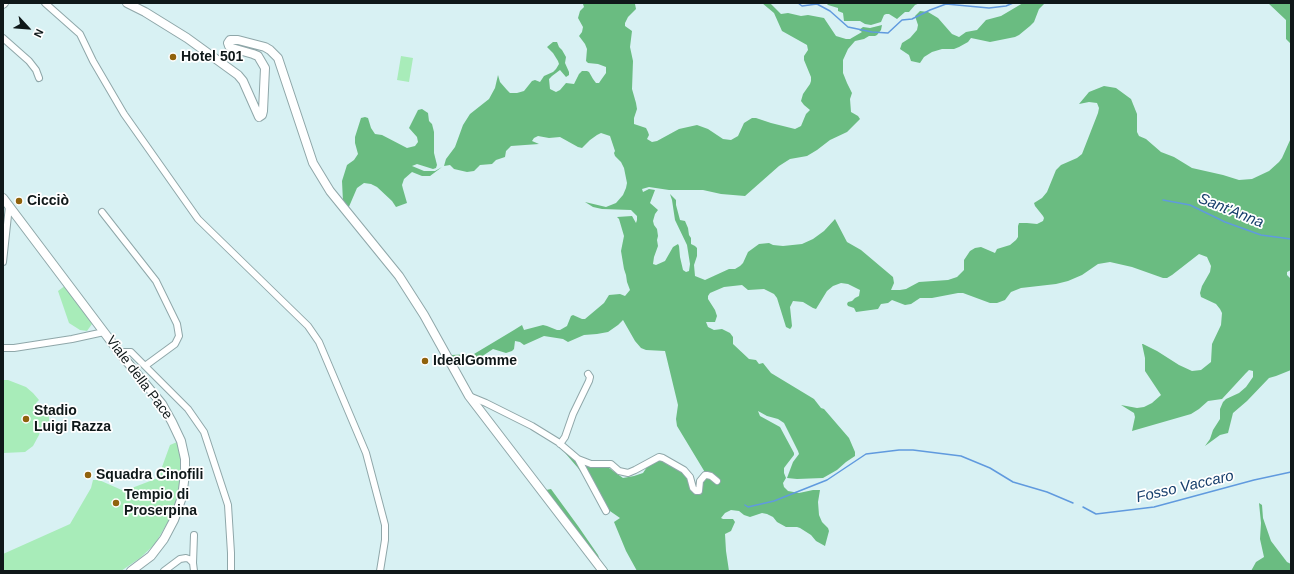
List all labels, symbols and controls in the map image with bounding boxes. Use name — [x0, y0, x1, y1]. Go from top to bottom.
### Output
north arrow — [8, 8, 48, 48]
text: N — [32, 27, 46, 39]
place label: Hotel 501 — [181, 49, 243, 65]
marker: Hotel 501 — [168, 52, 178, 62]
water label: Sant'Anna — [1196, 190, 1266, 232]
place label: Cicciò — [27, 193, 69, 209]
marker: Cicciò — [14, 196, 24, 206]
street label: Viale della Pace — [102, 333, 176, 423]
place label: IdealGomme — [433, 353, 517, 369]
marker: IdealGomme — [420, 356, 430, 366]
place label: Stadio Luigi Razza — [34, 403, 111, 436]
marker: Stadio Luigi Razza — [21, 414, 31, 424]
place label: Squadra Cinofili — [96, 467, 203, 483]
water label: Fosso Vaccaro — [1135, 467, 1235, 507]
marker: Squadra Cinofili — [83, 470, 93, 480]
place label: Tempio di Proserpina — [124, 487, 197, 520]
marker: Tempio di Proserpina — [111, 498, 121, 508]

